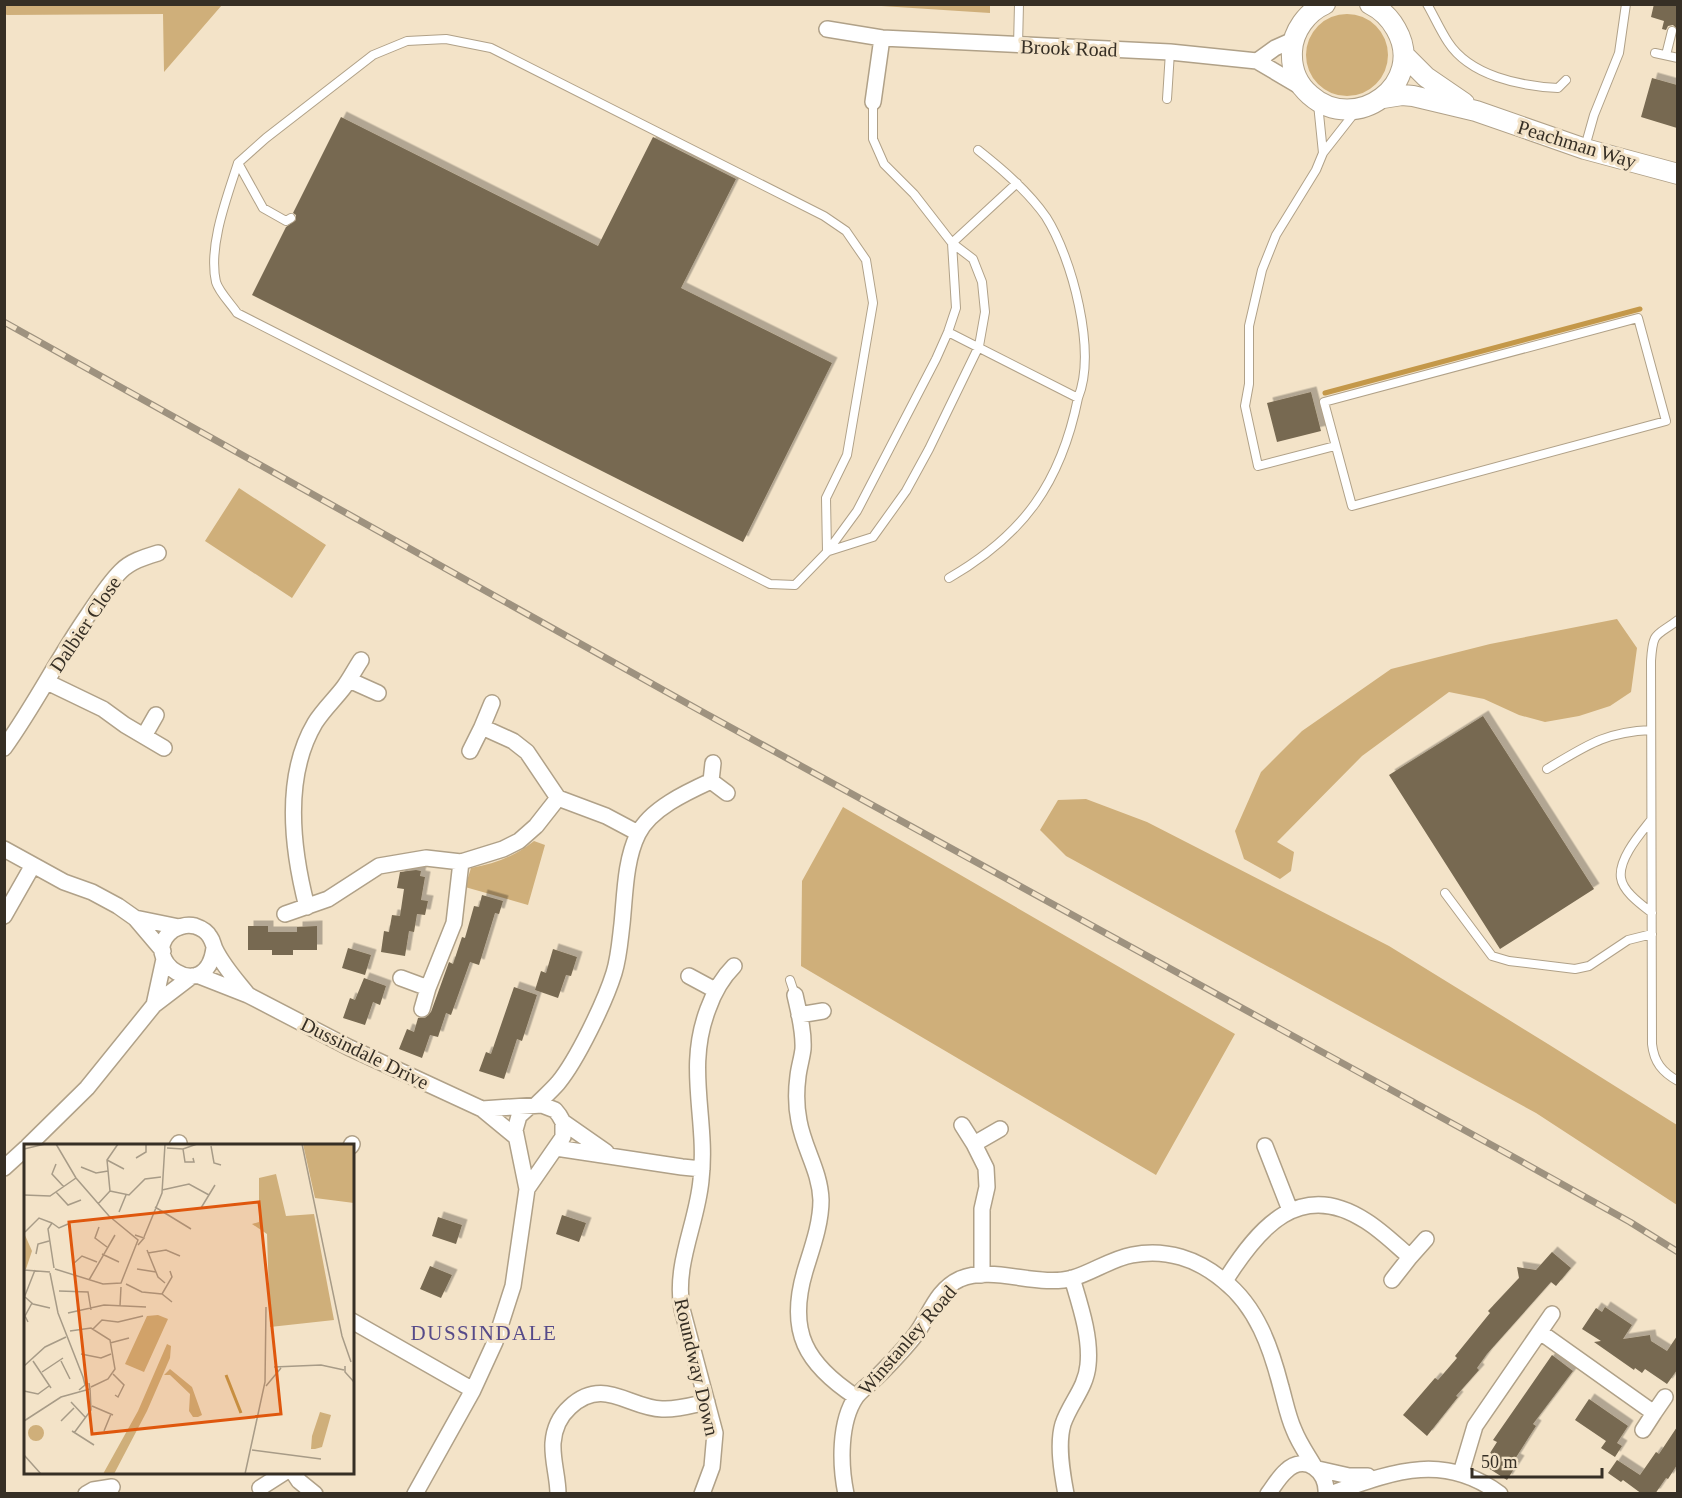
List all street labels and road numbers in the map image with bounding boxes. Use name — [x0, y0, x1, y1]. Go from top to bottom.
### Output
street label: Brook Road — [1020, 35, 1118, 61]
street label: Peachman Way — [1515, 116, 1639, 173]
street label: Dalbier Close — [45, 572, 125, 676]
street label: Dussindale Drive — [298, 1013, 433, 1093]
street label: Winstanley Road — [854, 1281, 961, 1400]
street label: Roundway Down — [669, 1296, 724, 1438]

